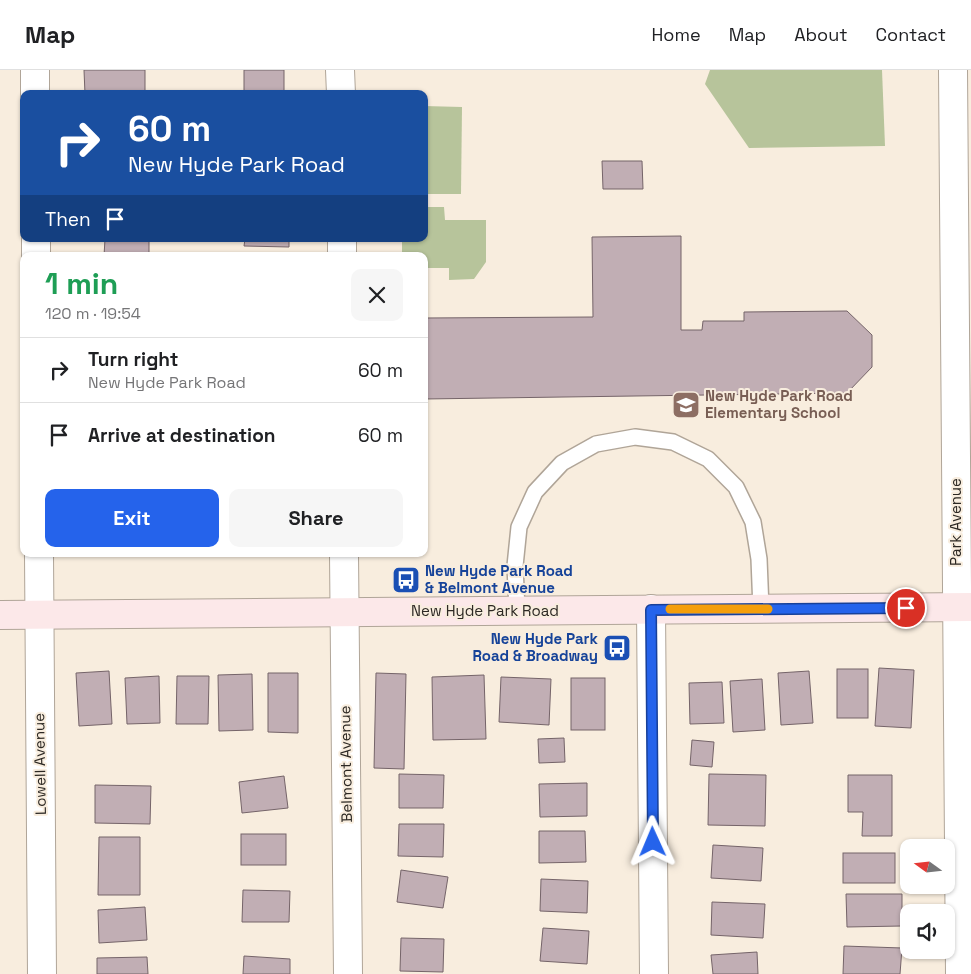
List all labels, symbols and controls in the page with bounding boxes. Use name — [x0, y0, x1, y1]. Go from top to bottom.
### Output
text: Map — [25, 19, 75, 50]
text: Home — [652, 23, 701, 46]
text: Map — [729, 23, 766, 46]
text: About — [794, 23, 848, 46]
text: Contact — [876, 23, 946, 46]
text: 60 m — [128, 107, 211, 151]
icon: right — [45, 110, 110, 175]
text: New Hyde Park Road — [128, 150, 345, 178]
icon: arrive — [101, 205, 129, 233]
text: Then — [45, 207, 91, 232]
text: 1 min — [45, 264, 118, 303]
button: close — [351, 269, 403, 321]
text: 120 m · 19:54 — [45, 303, 141, 324]
text: Turn right — [88, 347, 178, 372]
icon: right — [45, 356, 73, 384]
text: 60 m — [358, 358, 403, 383]
text: New Hyde Park Road — [88, 372, 246, 393]
place label: New Hyde Park Road Elementary School — [705, 386, 853, 422]
school or university icon: New Hyde Park Road Elementary School — [671, 390, 701, 420]
icon: arrive — [45, 421, 73, 449]
text: Arrive at destination — [88, 423, 276, 448]
text: 60 m — [358, 423, 403, 448]
street label: Park Avenue — [946, 478, 965, 566]
button: Exit — [45, 489, 219, 547]
button: Share — [229, 489, 403, 547]
place label: New Hyde Park Road & Belmont Avenue — [425, 561, 573, 597]
bus stop icon: New Hyde Park Road & Belmont Avenue — [391, 565, 421, 595]
pin — [885, 587, 927, 629]
icon: arrive — [892, 594, 920, 622]
street label: New Hyde Park Road — [411, 601, 559, 620]
place label: New Hyde Park Road & Broadway — [472, 629, 599, 665]
bus stop icon: New Hyde Park Road & Broadway — [602, 633, 632, 663]
street label: Belmont Avenue — [335, 705, 356, 823]
street label: Lowell Avenue — [29, 713, 50, 815]
position arrow — [626, 815, 678, 867]
north arrow — [900, 839, 955, 894]
map controls — [900, 839, 955, 959]
button: sound — [900, 904, 955, 959]

